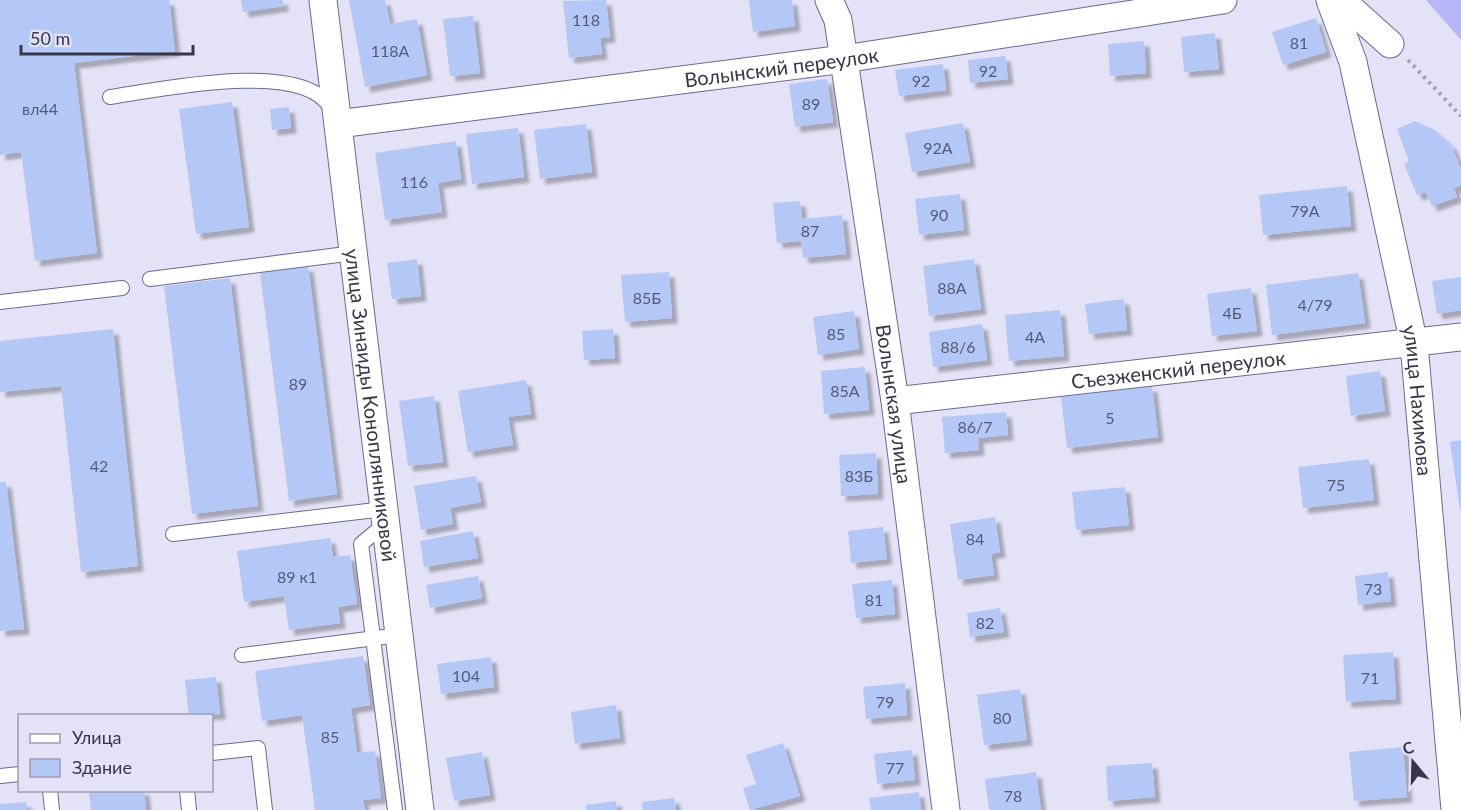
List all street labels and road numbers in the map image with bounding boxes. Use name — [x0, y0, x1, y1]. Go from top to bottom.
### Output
street label: Волынский переулок — [683, 42, 881, 91]
street label: улица Зинаиды Коноплянниковой — [341, 247, 402, 563]
street label: улица Нахимова — [1398, 322, 1438, 477]
street label: Волынская улица — [872, 323, 917, 485]
street label: Съезженский переулок — [1070, 345, 1287, 393]

